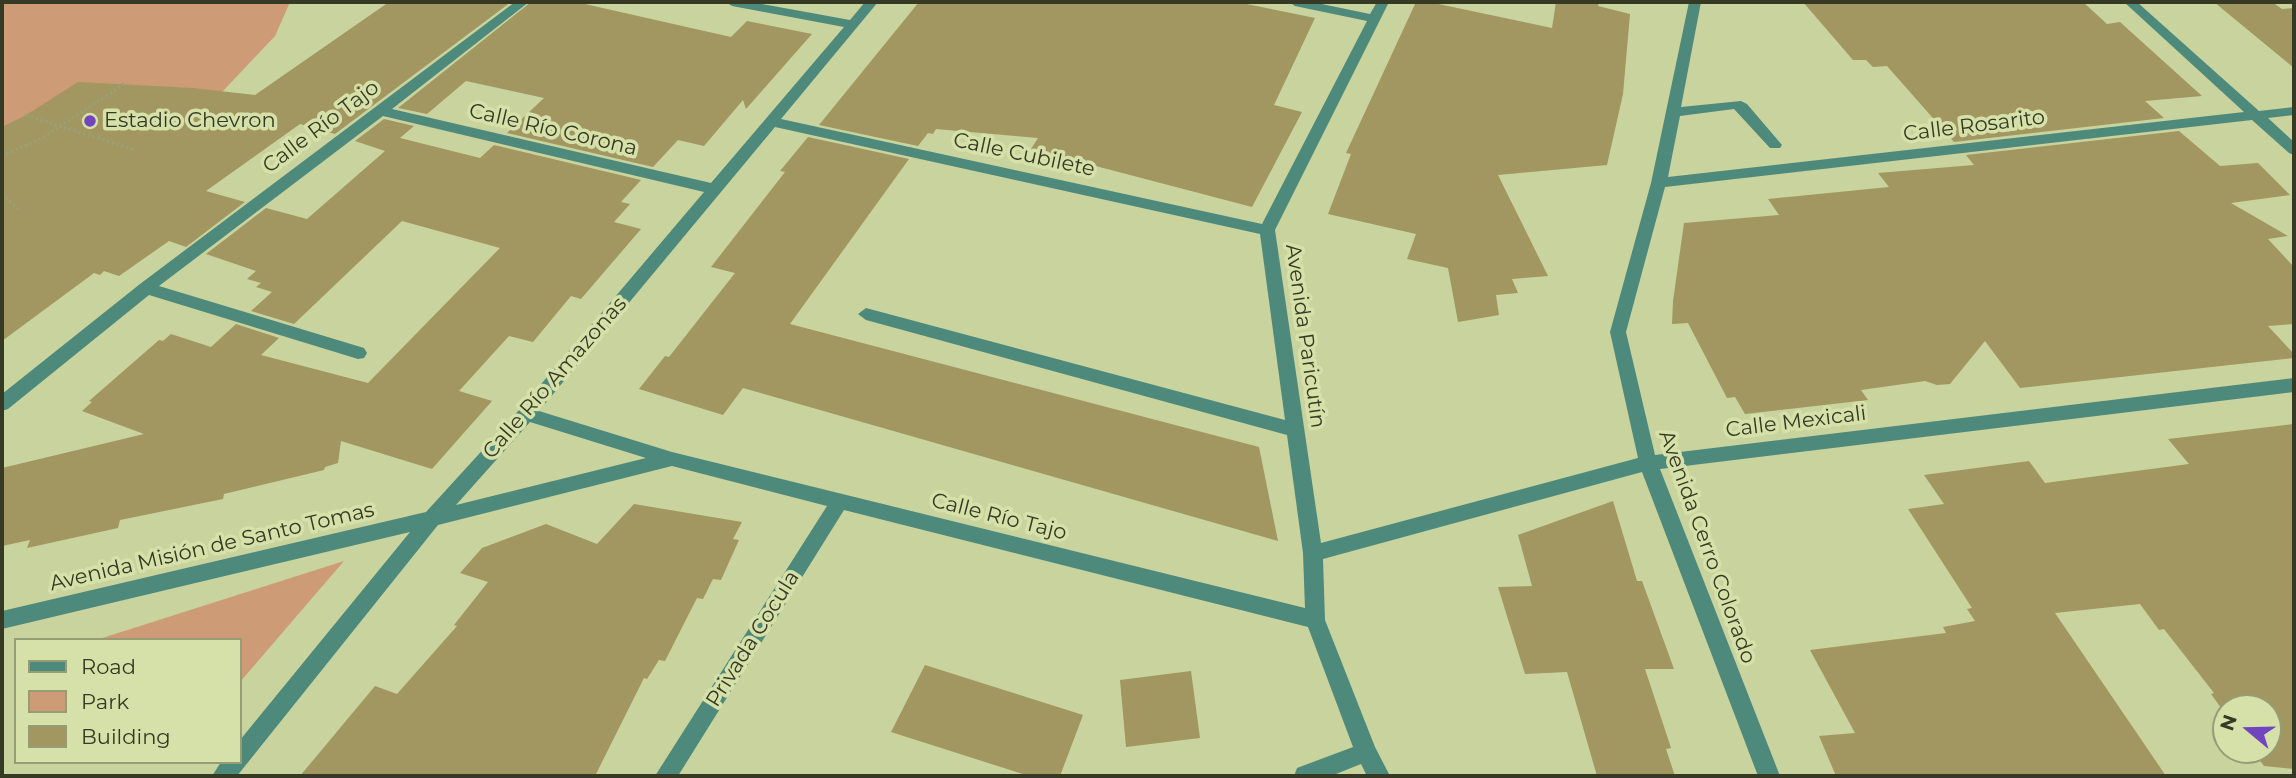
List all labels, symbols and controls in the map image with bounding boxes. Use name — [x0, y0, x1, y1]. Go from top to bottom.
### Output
street label: Calle Río Tajo — [258, 75, 384, 179]
street label: Calle Río Corona — [467, 98, 639, 162]
street label: Calle Rosarito — [1902, 105, 2046, 147]
place label: Estadio Chevron — [104, 108, 276, 134]
marker: Estadio Chevron — [82, 113, 98, 129]
street label: Calle Cubilete — [951, 128, 1097, 182]
street label: Avenida Paricutín — [1280, 242, 1330, 430]
street label: Calle Río Amazonas — [478, 292, 632, 464]
street label: Calle Mexicali — [1724, 401, 1868, 443]
street label: Avenida Cerro Colorado — [1653, 427, 1761, 667]
street label: Calle Río Tajo — [929, 488, 1069, 546]
street label: Avenida Misión de Santo Tomas — [47, 497, 377, 597]
street label: Privada Cocula — [701, 566, 805, 712]
legend — [14, 638, 242, 764]
text: Road — [81, 654, 136, 679]
text: Park — [81, 689, 129, 714]
north arrow — [2212, 694, 2282, 764]
text: N — [2215, 712, 2242, 734]
text: Building — [81, 724, 171, 749]

